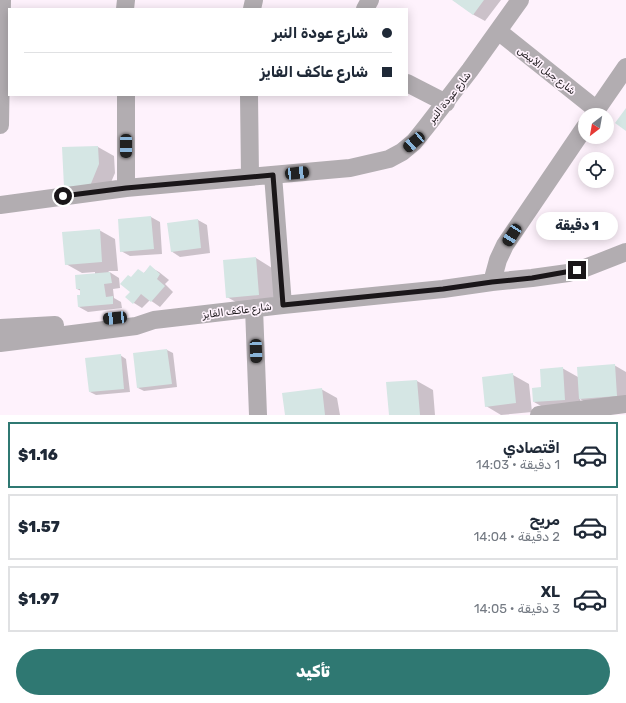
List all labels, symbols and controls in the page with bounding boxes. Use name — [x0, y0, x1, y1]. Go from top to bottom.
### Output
text: شارع عودة النبر — [272, 24, 368, 42]
street label: شارع جبل الأبيض — [514, 44, 578, 98]
text: شارع عاكف الفايز — [260, 63, 368, 81]
street label: شارع عودة النبر — [425, 69, 474, 127]
north arrow — [578, 108, 614, 144]
map controls — [578, 108, 614, 188]
car — [401, 130, 427, 154]
car — [120, 134, 132, 158]
button: locate — [578, 152, 614, 188]
car — [284, 166, 310, 180]
route start — [54, 187, 72, 205]
callout: 1 دقيقة — [536, 212, 618, 240]
text: 1 دقيقة — [555, 218, 599, 233]
car — [500, 222, 524, 248]
route end — [568, 261, 586, 279]
street label: شارع عاكف الفايز — [201, 301, 272, 322]
car — [102, 311, 128, 325]
car — [250, 339, 262, 363]
icon: car — [572, 437, 608, 473]
text: اقتصادي — [503, 439, 560, 457]
text: $1.16 — [18, 446, 58, 464]
text: 1 دقيقة · 14:03 — [476, 457, 560, 472]
icon: car — [572, 509, 608, 545]
text: مريح — [529, 511, 560, 529]
text: $1.57 — [18, 518, 60, 536]
text: 2 دقيقة · 14:04 — [474, 529, 560, 544]
icon: car — [572, 581, 608, 617]
text: XL — [541, 583, 560, 601]
text: $1.97 — [18, 590, 59, 608]
text: 3 دقيقة · 14:05 — [474, 601, 560, 616]
button: تأكيد — [16, 649, 610, 695]

